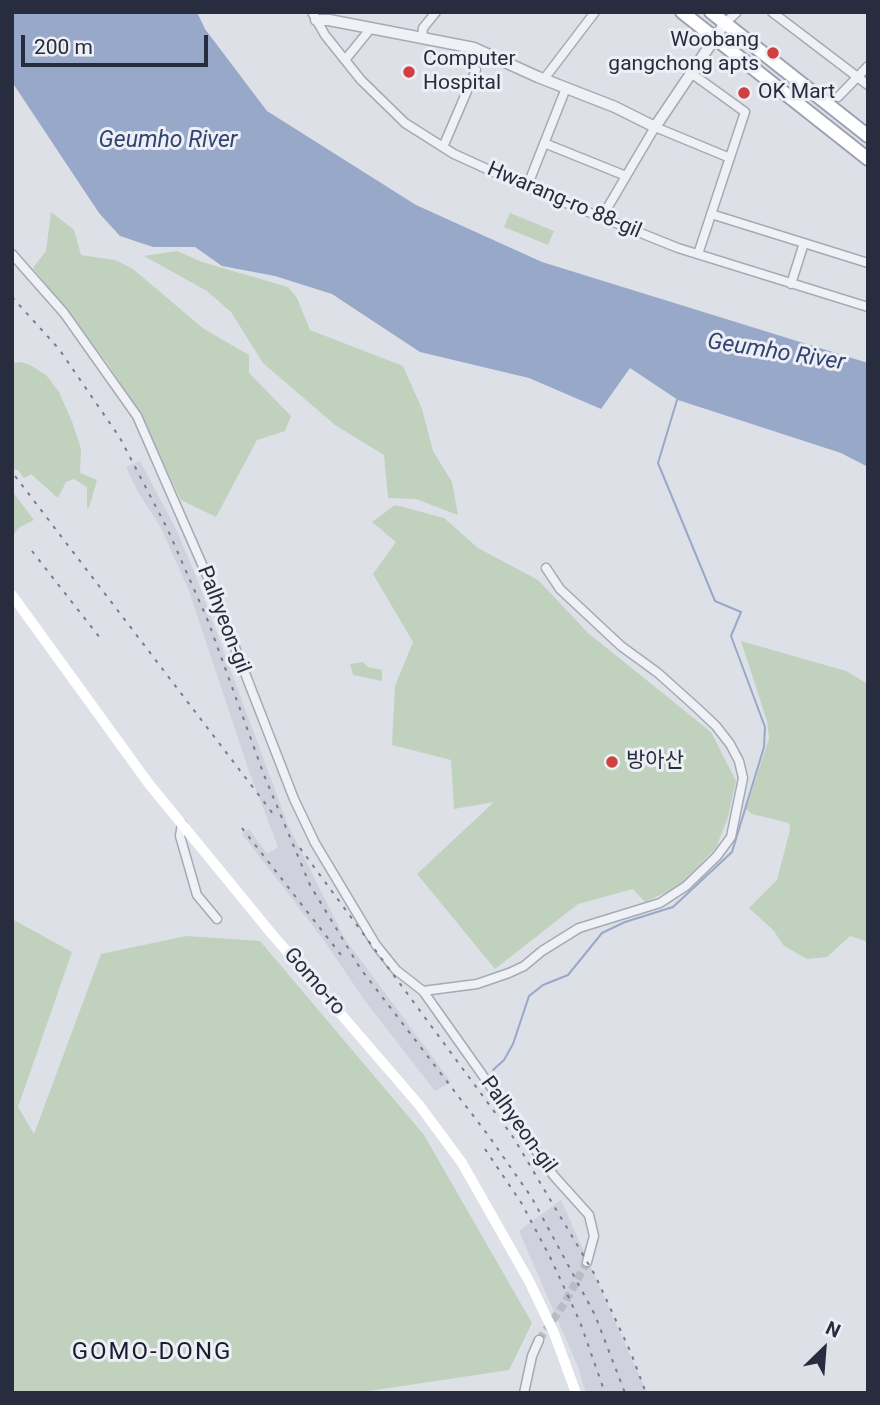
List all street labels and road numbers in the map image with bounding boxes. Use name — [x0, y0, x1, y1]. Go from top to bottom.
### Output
street label: Hwarang-ro 88-gil — [483, 157, 645, 245]
street label: Palhyeon-gil — [191, 562, 255, 678]
street label: Gomo-ro — [278, 943, 350, 1021]
street label: Palhyeon-gil — [474, 1072, 562, 1178]

